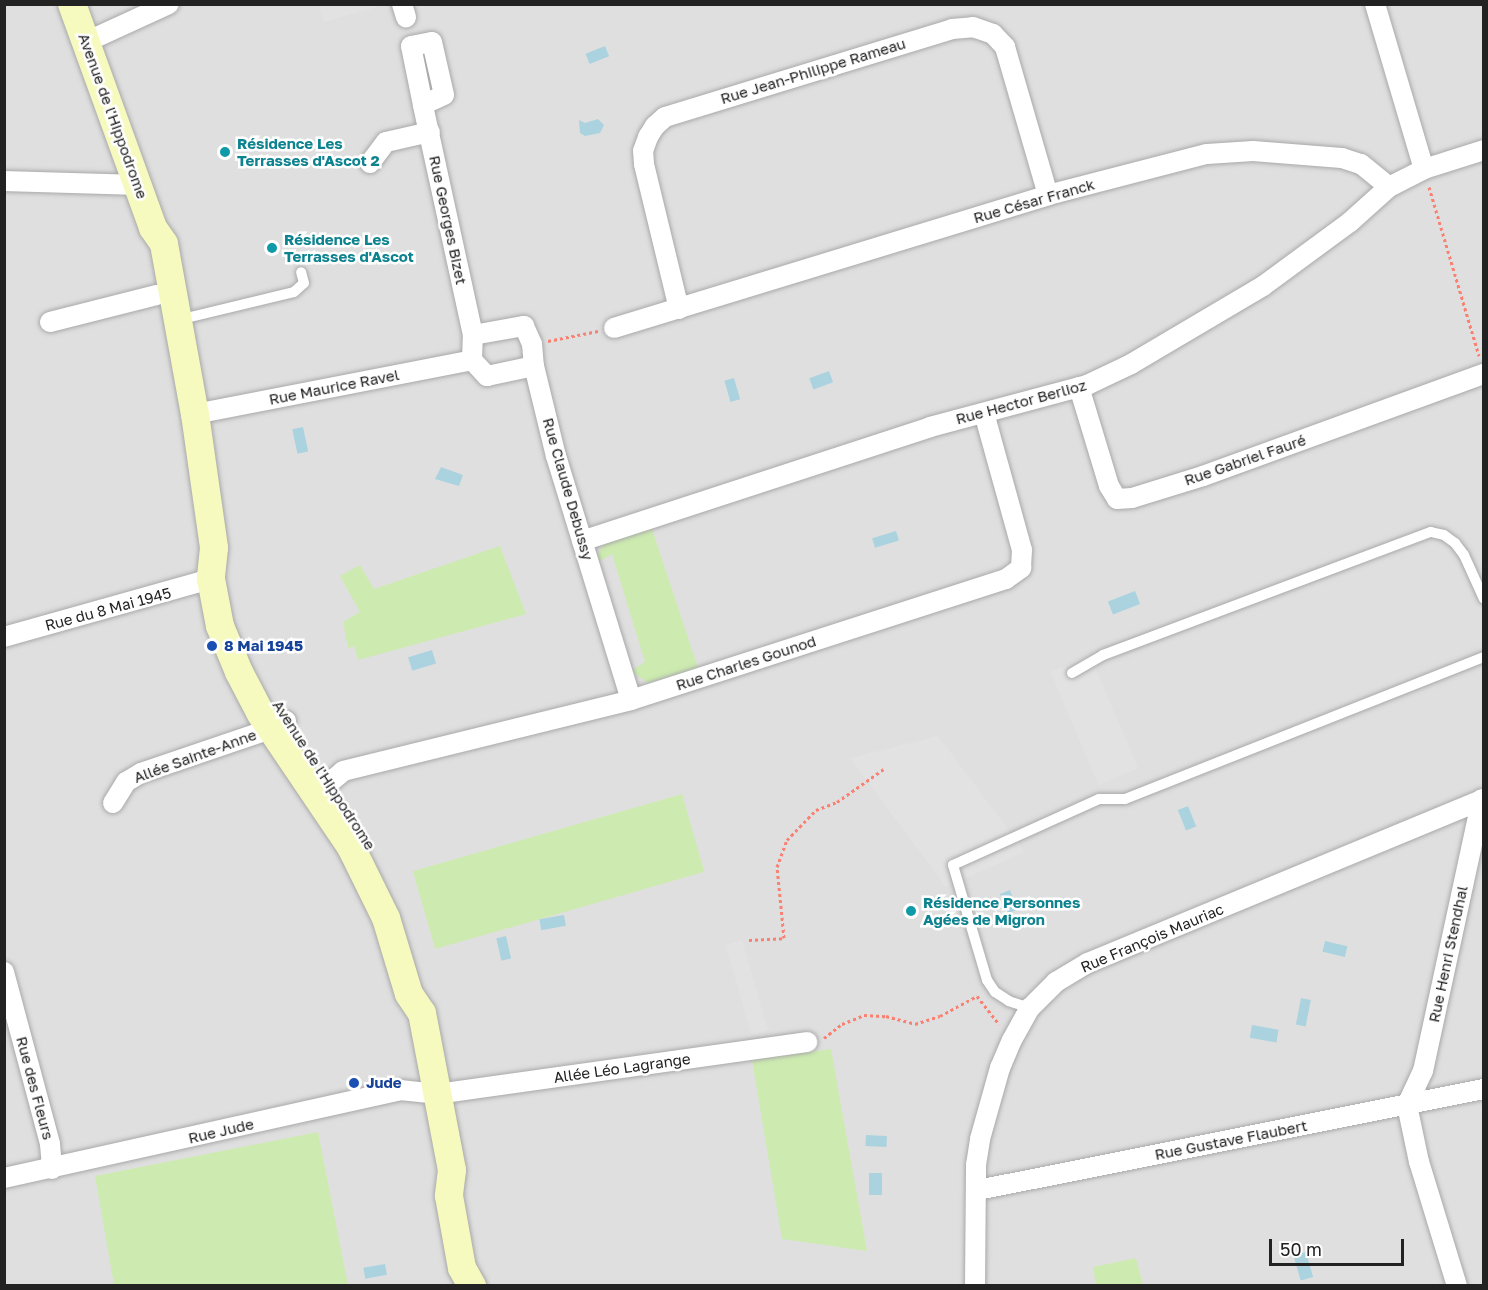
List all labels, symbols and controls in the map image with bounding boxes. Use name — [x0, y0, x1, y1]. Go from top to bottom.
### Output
street label: Avenue de l'Hippodrome — [75, 31, 151, 201]
street label: Rue Jean-Philippe Rameau — [718, 34, 908, 108]
place label: Résidence Les Terrasses d'Ascot 2 — [237, 134, 380, 169]
marker: Résidence Les Terrasses d'Ascot 2 — [218, 145, 232, 159]
street label: Rue Georges Bizet — [426, 154, 470, 286]
street label: Rue César Franck — [971, 175, 1097, 227]
place label: Résidence Les Terrasses d'Ascot — [284, 230, 414, 265]
marker: Résidence Les Terrasses d'Ascot — [265, 241, 279, 255]
street label: Rue Maurice Ravel — [267, 366, 401, 408]
street label: Rue Hector Berlioz — [954, 376, 1088, 428]
street label: Rue Claude Debussy — [539, 416, 597, 562]
street label: Rue Gabriel Fauré — [1182, 431, 1308, 489]
street label: Rue du 8 Mai 1945 — [43, 584, 173, 634]
street label: Rue Charles Gounod — [674, 632, 818, 694]
place label: 8 Mai 1945 — [224, 637, 303, 655]
marker: 8 Mai 1945 — [205, 639, 219, 653]
street label: Avenue de l'Hippodrome — [269, 697, 379, 853]
street label: Allée Sainte-Anne — [131, 725, 259, 787]
street label: Rue Henri Stendhal — [1425, 884, 1471, 1024]
place label: Résidence Personnes Agées de Migron — [923, 893, 1080, 928]
street label: Rue François Mauriac — [1078, 900, 1226, 976]
marker: Résidence Personnes Agées de Migron — [904, 904, 918, 918]
street label: Rue des Fleurs — [13, 1034, 57, 1142]
street label: Allée Léo Lagrange — [552, 1049, 692, 1087]
place label: Jude — [366, 1074, 402, 1092]
marker: Jude — [347, 1076, 361, 1090]
street label: Rue Jude — [186, 1115, 256, 1147]
street label: Rue Gustave Flaubert — [1153, 1116, 1309, 1164]
scale bar — [1272, 1227, 1407, 1265]
text: 50 m — [1280, 1238, 1322, 1260]

